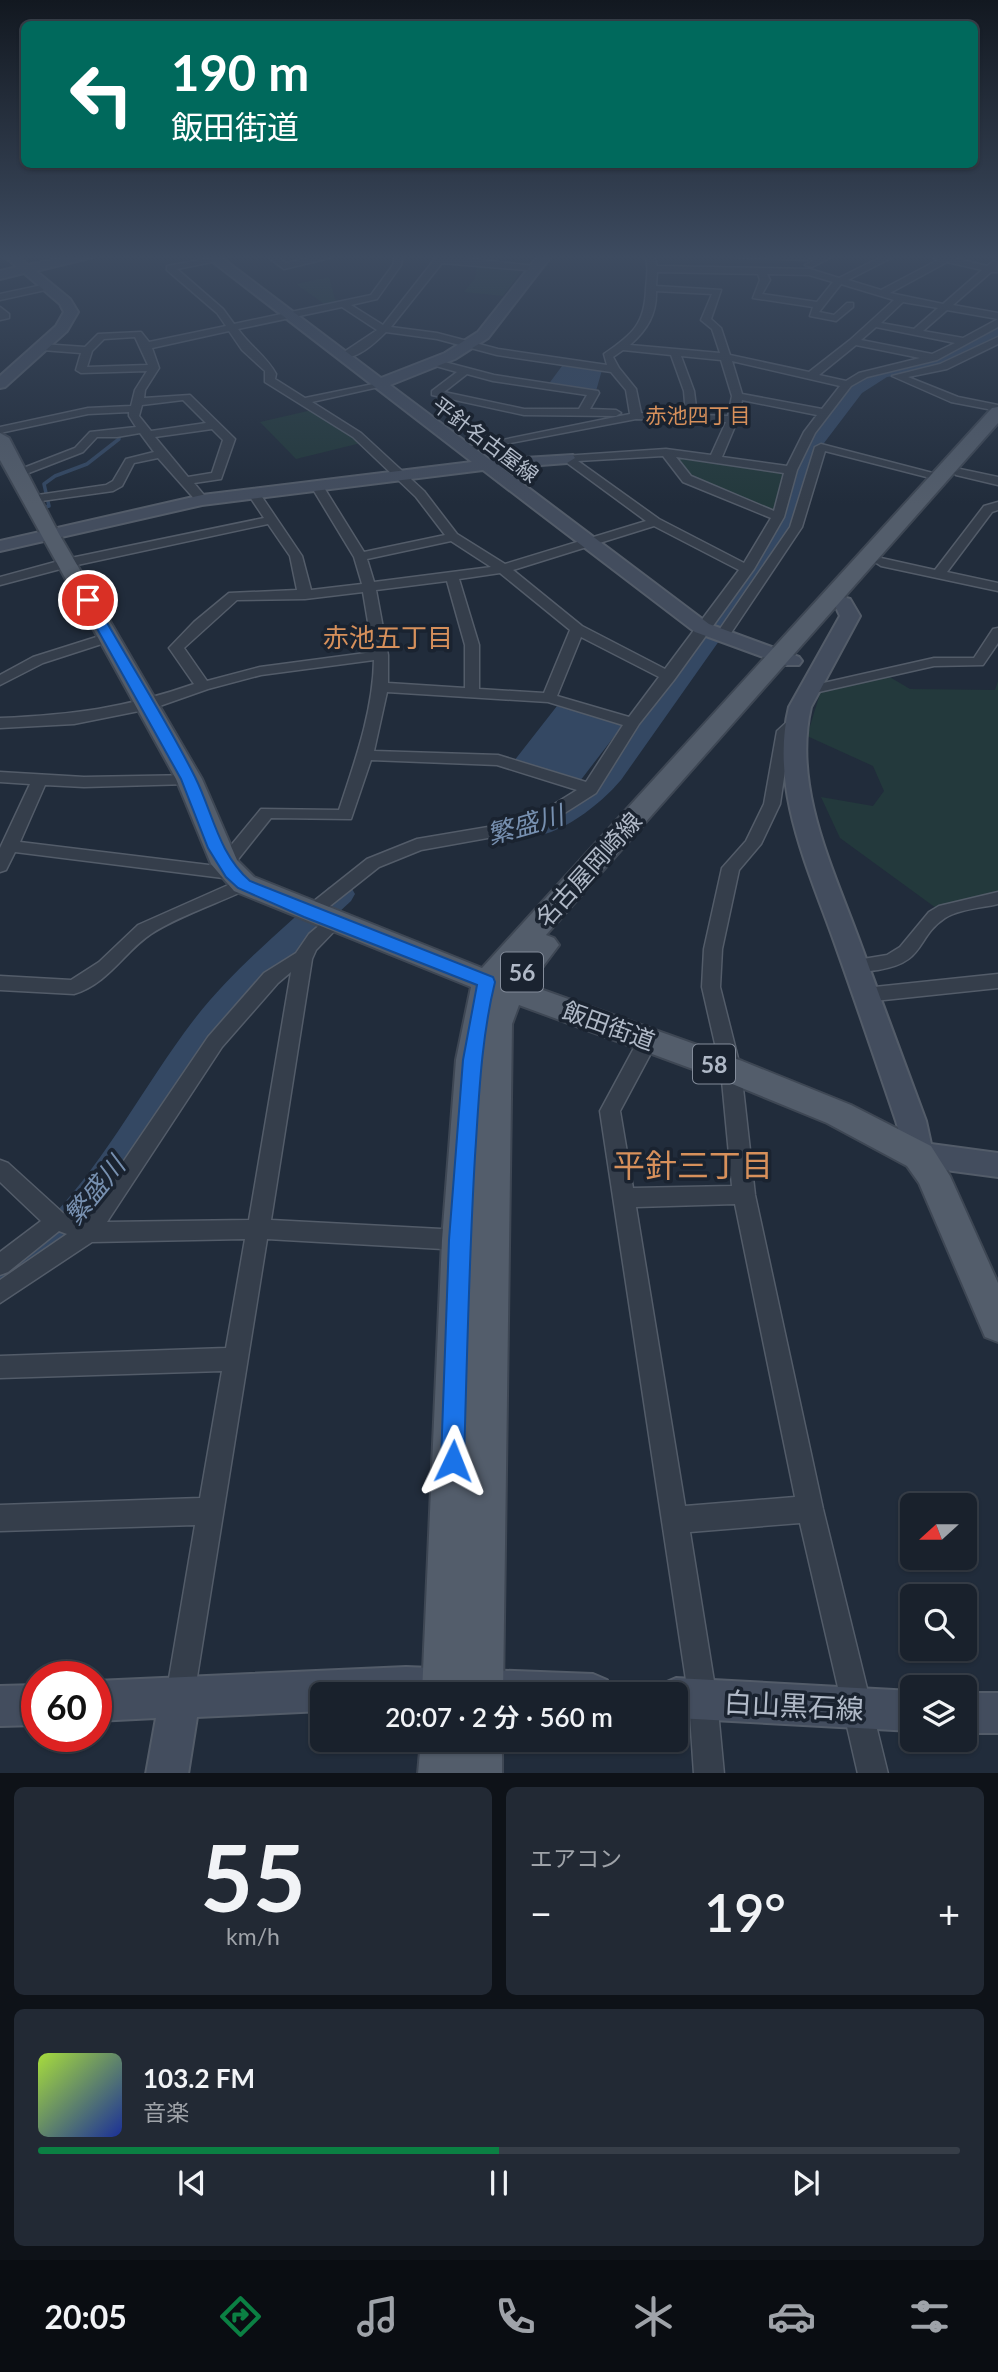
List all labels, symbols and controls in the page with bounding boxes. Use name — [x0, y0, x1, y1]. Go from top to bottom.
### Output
text: 190 m — [171, 43, 309, 101]
icon: left — [56, 49, 147, 140]
text: 飯田街道 — [171, 107, 299, 146]
street label: 平針名古屋線 — [428, 391, 544, 487]
district label: 赤池四丁目 — [646, 402, 751, 427]
pin — [58, 570, 118, 630]
icon: arrive — [69, 581, 107, 619]
district label: 赤池五丁目 — [323, 621, 453, 653]
water label: 繁盛川 — [483, 797, 570, 850]
street label: 名古屋岡崎線 — [529, 806, 647, 932]
road number: 56 — [501, 953, 543, 992]
street label: 飯田街道 — [559, 995, 659, 1055]
road number: 58 — [693, 1044, 735, 1084]
district label: 平針三丁目 — [613, 1145, 773, 1184]
water label: 繁盛川 — [57, 1147, 133, 1230]
position arrow — [416, 1424, 490, 1498]
north arrow — [900, 1493, 976, 1570]
map controls — [900, 1493, 977, 1752]
button: search — [900, 1584, 977, 1661]
speed limit sign: 60 — [21, 1661, 112, 1752]
button: layers — [900, 1675, 977, 1752]
street label: 白山黒石線 — [723, 1684, 865, 1726]
text: 20:07 · 2 分 · 560 m — [385, 1701, 613, 1733]
text: 55 — [200, 1822, 306, 1931]
text: エアコン — [530, 1844, 622, 1872]
text: 19° — [704, 1881, 786, 1943]
text: − — [530, 1890, 552, 1936]
text: + — [938, 1890, 960, 1936]
text: km/h — [226, 1922, 280, 1950]
text: 103.2 FM — [143, 2062, 255, 2094]
text: 音楽 — [143, 2098, 189, 2126]
icon: previous — [173, 2164, 211, 2202]
icon: pause — [480, 2164, 518, 2202]
icon: next — [787, 2164, 825, 2202]
icon: directions — [216, 2292, 265, 2341]
icon: music — [353, 2292, 402, 2341]
icon: phone — [491, 2292, 540, 2341]
icon: climate — [629, 2292, 678, 2341]
icon: car — [767, 2292, 816, 2341]
icon: filters — [905, 2292, 954, 2341]
text: 20:05 — [44, 2297, 127, 2336]

